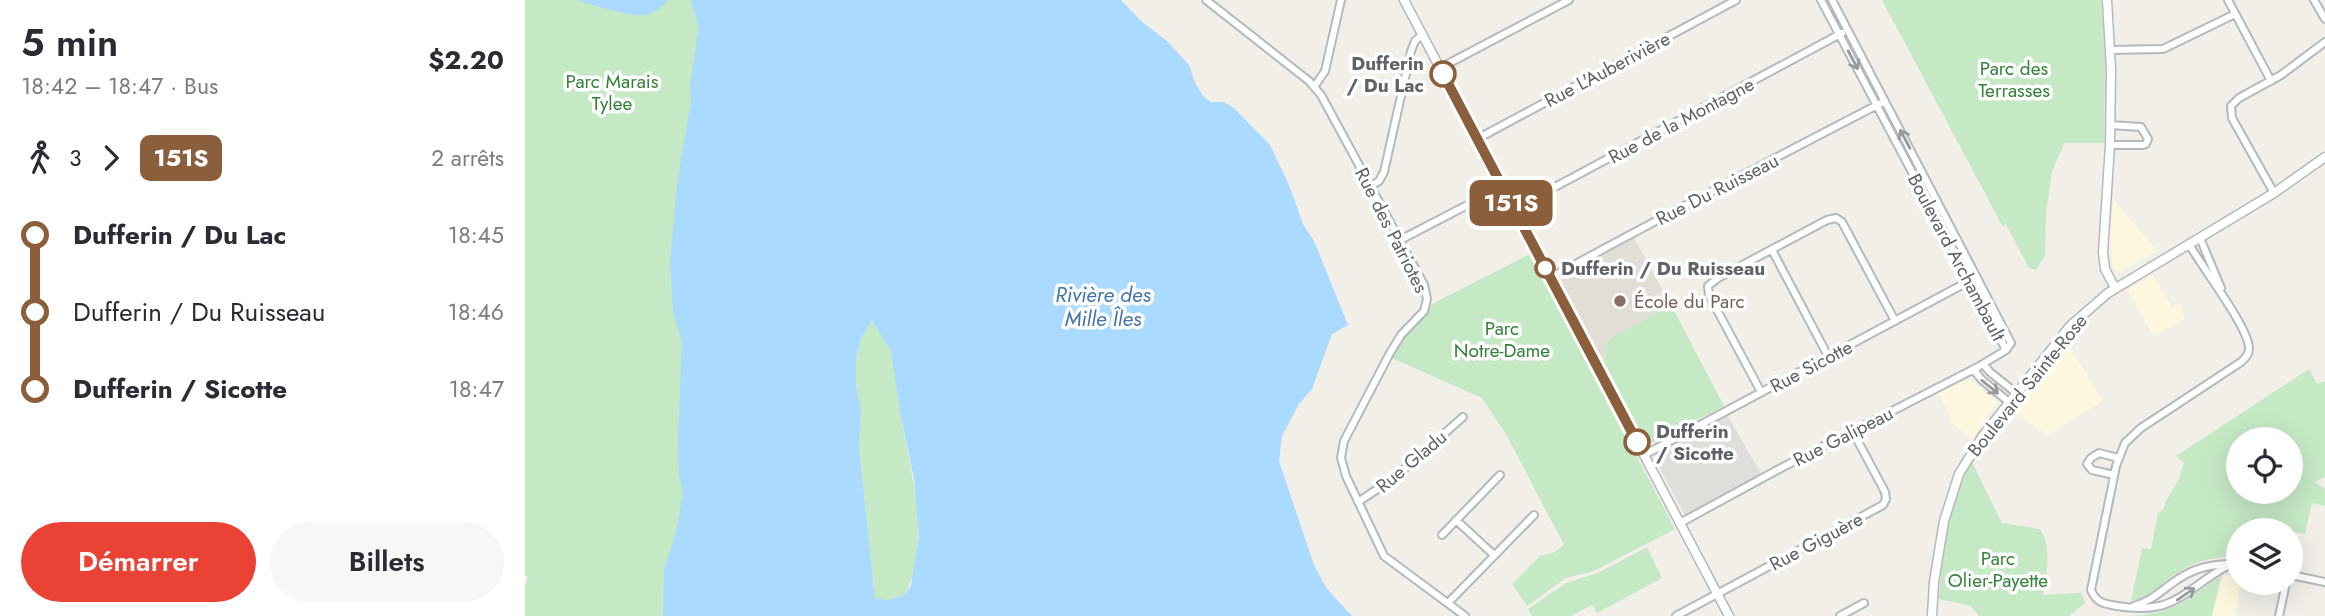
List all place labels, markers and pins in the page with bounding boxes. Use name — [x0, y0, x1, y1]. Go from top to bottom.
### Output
place label: Dufferin / Du Lac — [1347, 50, 1424, 99]
marker: Dufferin / Du Lac — [1430, 61, 1456, 87]
place label: Dufferin / Du Ruisseau — [1561, 255, 1765, 282]
marker: Dufferin / Du Ruisseau — [1535, 258, 1555, 278]
place label: École du Parc — [1634, 288, 1745, 315]
marker: École du Parc — [1612, 293, 1628, 309]
place label: Dufferin / Sicotte — [1656, 418, 1734, 467]
marker: Dufferin / Sicotte — [1624, 429, 1650, 455]

